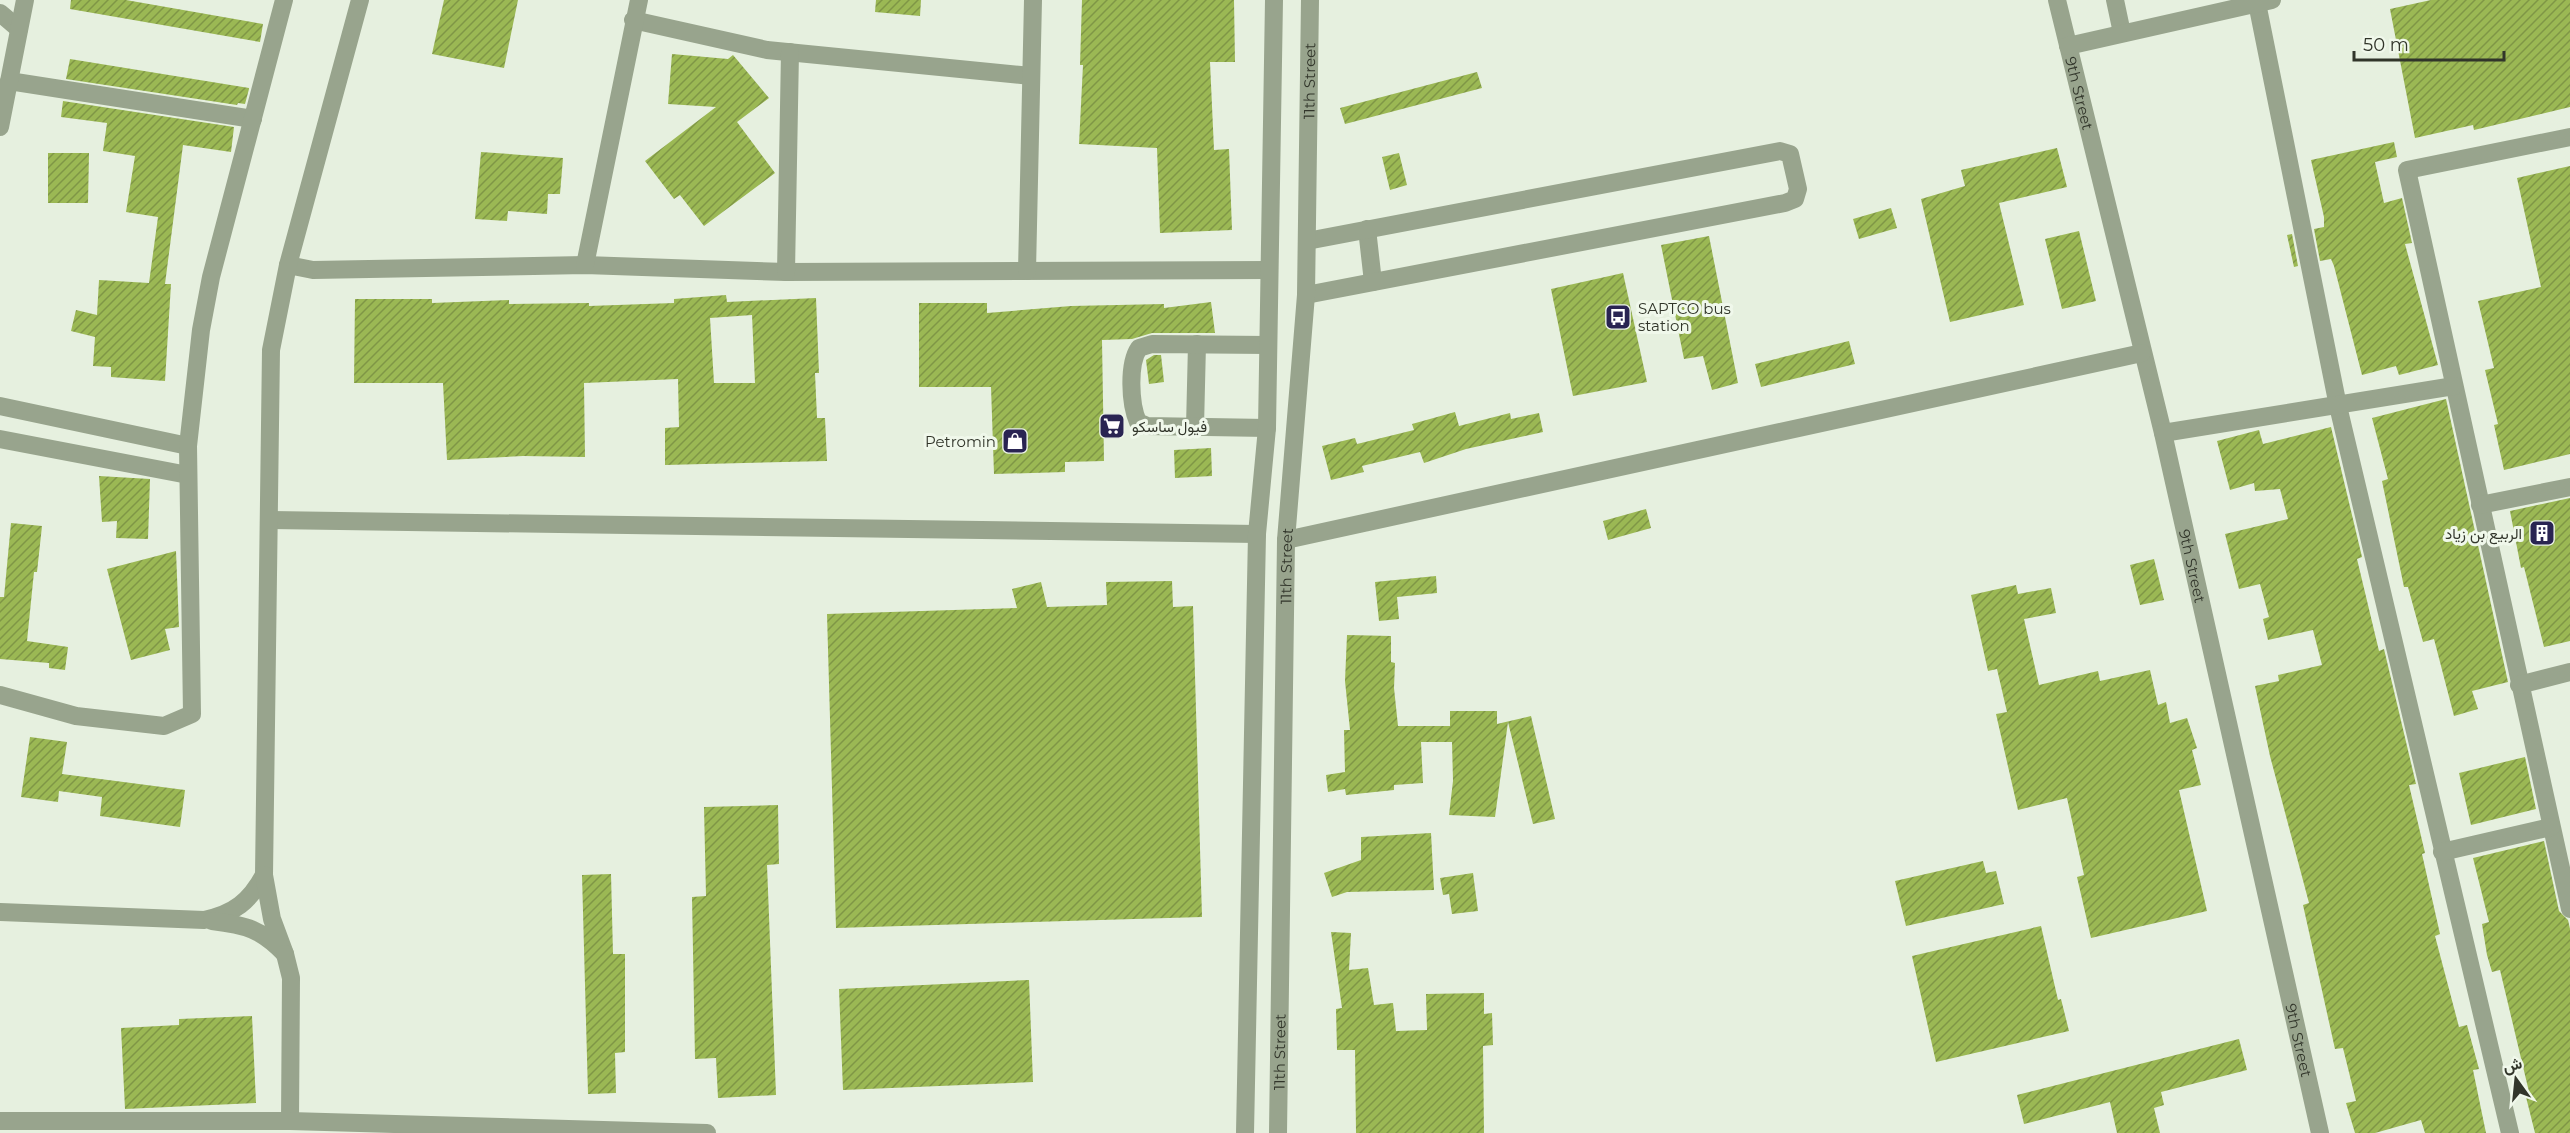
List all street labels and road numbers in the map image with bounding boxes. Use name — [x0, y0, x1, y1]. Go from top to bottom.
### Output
street label: 11th Street — [1299, 43, 1319, 119]
street label: 9th Street — [2062, 55, 2098, 132]
street label: 11th Street — [1276, 527, 1296, 604]
street label: 9th Street — [2175, 527, 2210, 605]
street label: 9th Street — [2282, 1002, 2317, 1079]
street label: 11th Street — [1269, 1014, 1289, 1090]

